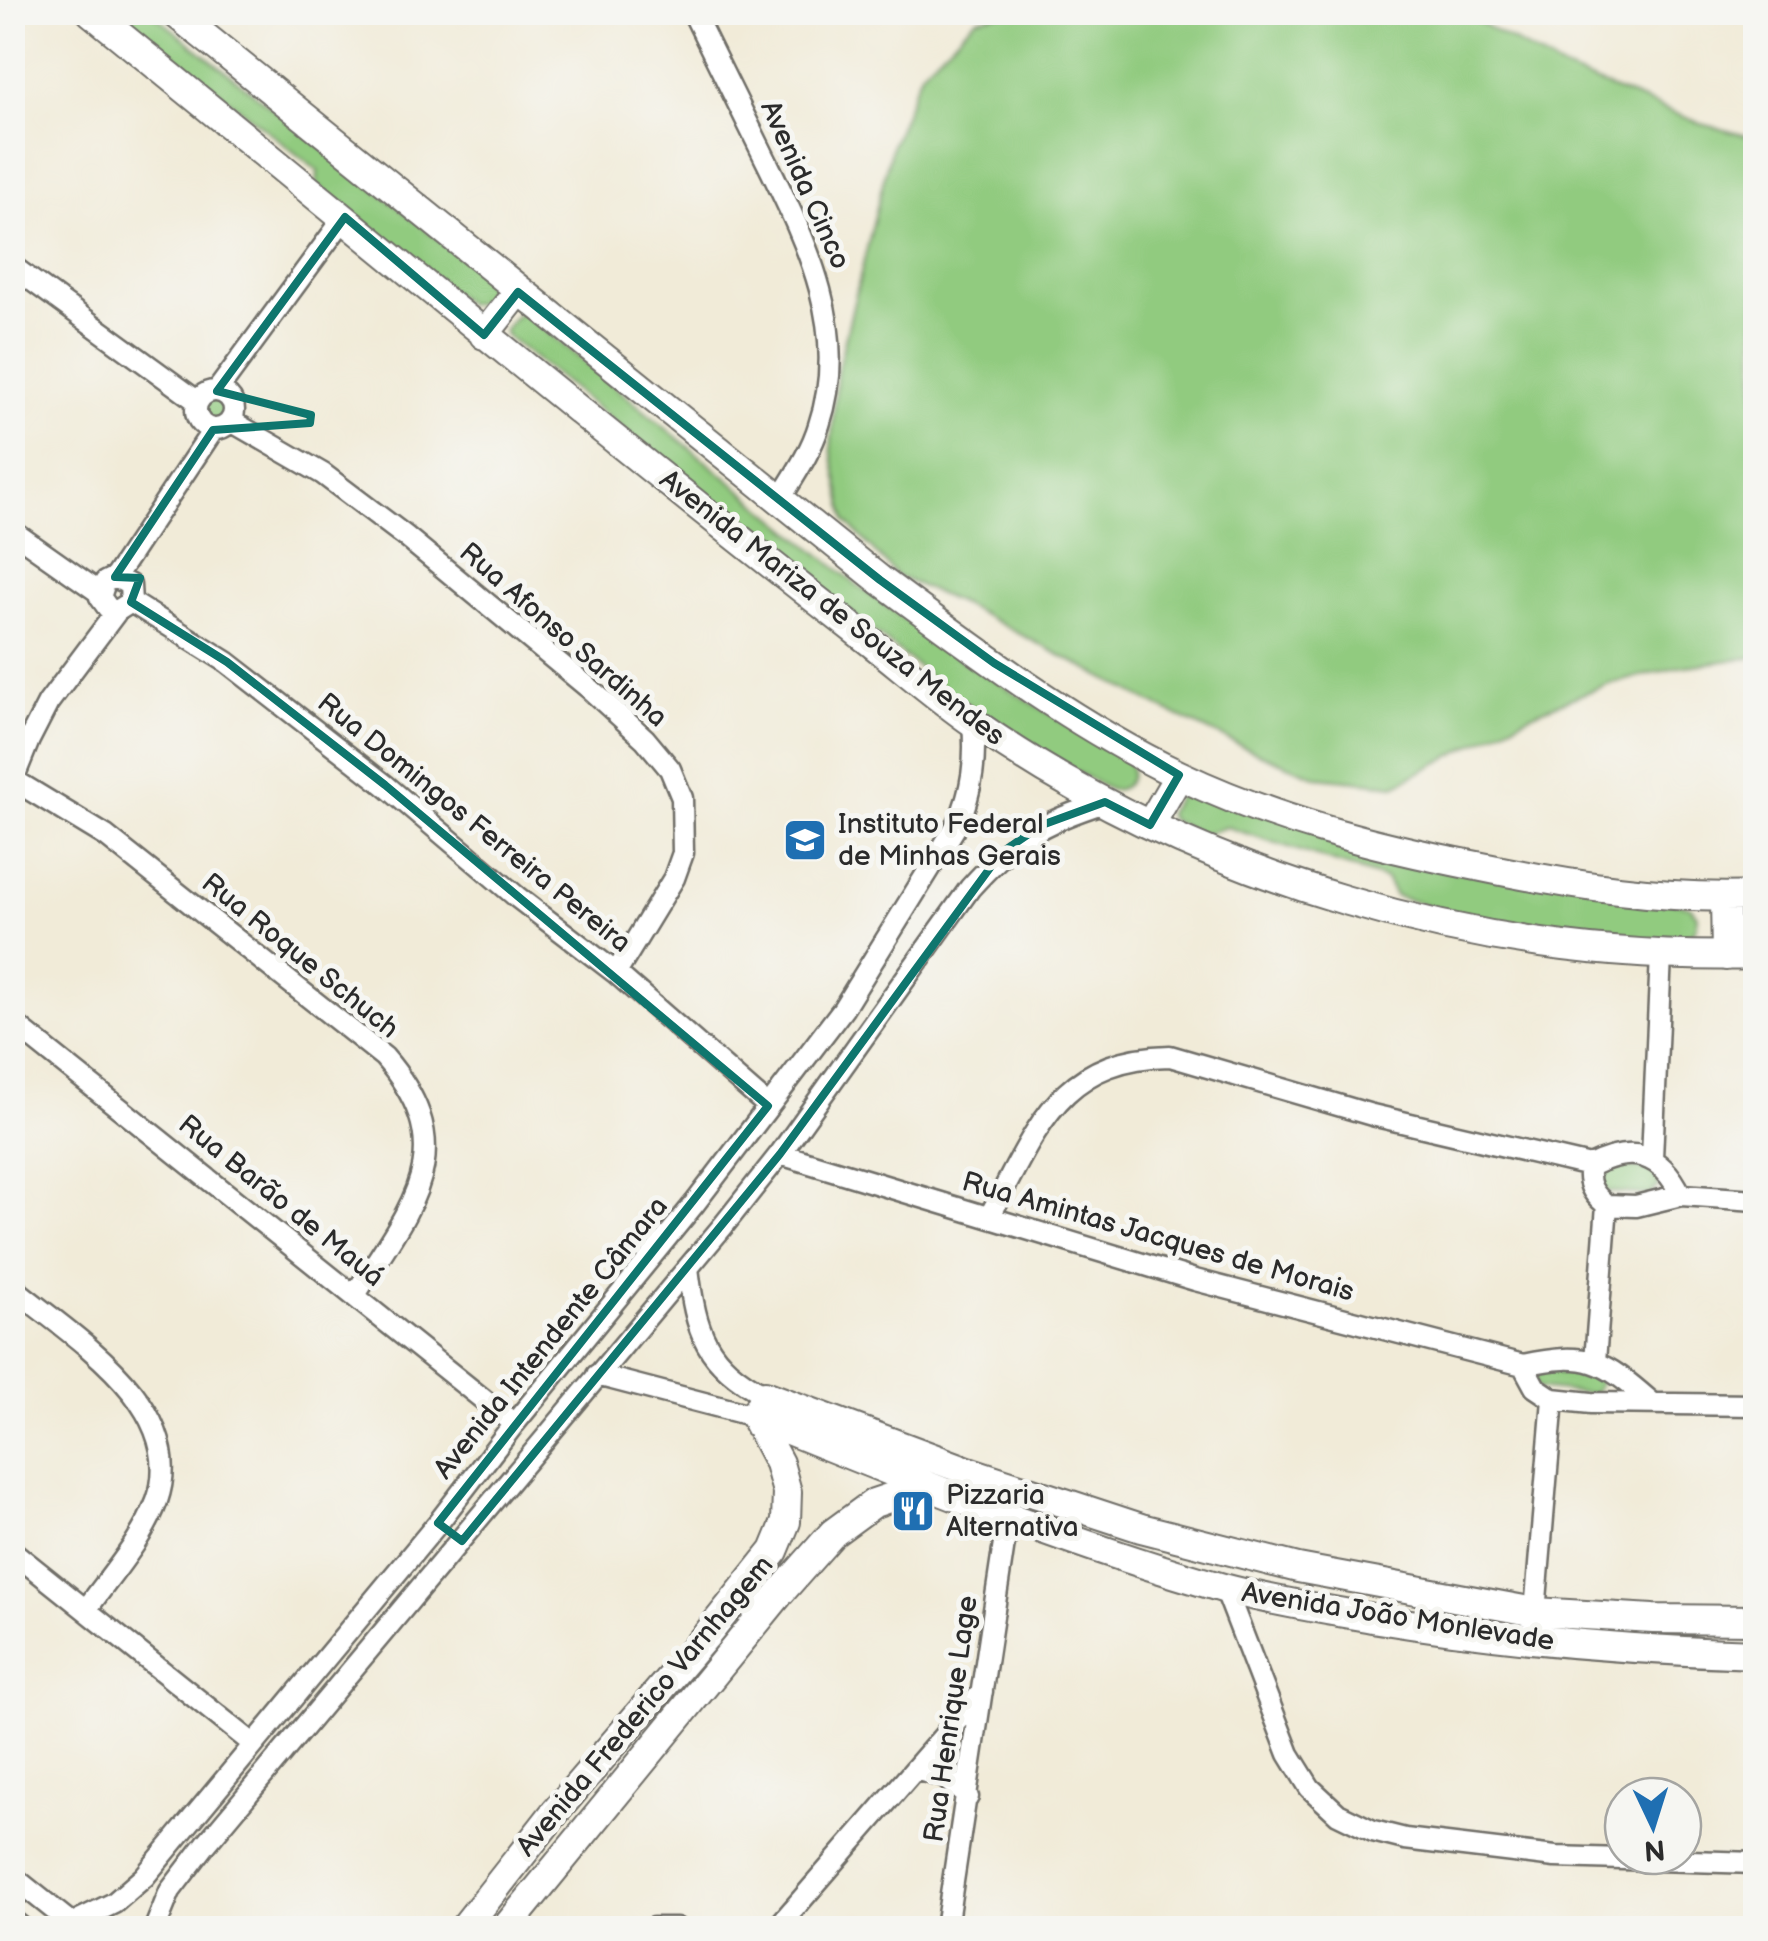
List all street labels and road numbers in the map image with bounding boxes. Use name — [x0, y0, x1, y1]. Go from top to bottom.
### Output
street label: Avenida Cinco — [753, 96, 857, 274]
street label: Avenida Mariza de Souza Mendes — [653, 463, 1011, 753]
street label: Rua Afonso Sardinha — [453, 536, 673, 734]
street label: Rua Domingos Ferreira Pereira — [311, 686, 637, 960]
street label: Rua Roque Schuch — [195, 867, 405, 1045]
street label: Rua Barão de Mauá — [172, 1108, 390, 1294]
street label: Rua Amintas Jacques de Morais — [958, 1165, 1358, 1309]
street label: Avenida Intendente Câmara — [427, 1190, 675, 1486]
street label: Avenida Frederico Varnhagem — [510, 1549, 780, 1863]
street label: Avenida João Monlevade — [1239, 1576, 1557, 1658]
street label: Rua Henrique Lage — [917, 1594, 985, 1844]

